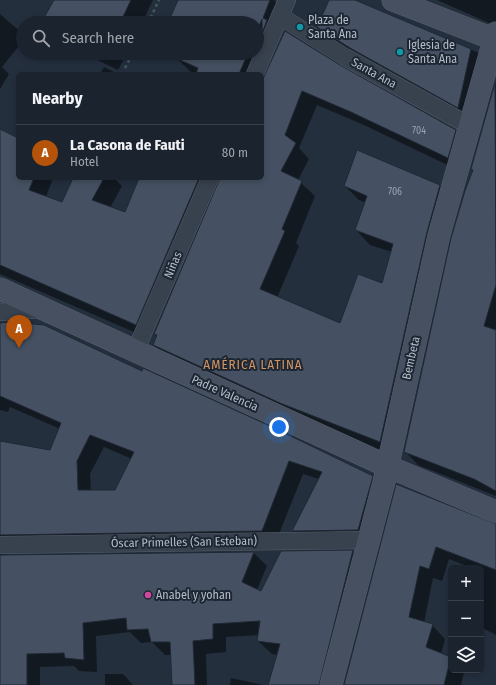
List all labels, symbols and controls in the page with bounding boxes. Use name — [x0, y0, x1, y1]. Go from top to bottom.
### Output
place label: Plaza de Santa Ana — [308, 13, 357, 41]
search box — [16, 16, 264, 60]
marker: Plaza de Santa Ana — [295, 22, 305, 32]
icon: search — [30, 27, 52, 49]
text: Search here — [62, 29, 134, 47]
place label: Iglesia de Santa Ana — [408, 38, 457, 66]
marker: Iglesia de Santa Ana — [395, 47, 405, 57]
street label: Santa Ana — [349, 55, 399, 91]
text: Nearby — [32, 88, 83, 109]
house number: 704 — [412, 125, 426, 137]
text: La Casona de Fauti — [70, 136, 185, 154]
text: A — [41, 145, 49, 160]
text: 80 m — [222, 145, 248, 160]
text: Hotel — [70, 154, 99, 169]
house number: 706 — [388, 186, 402, 198]
street label: Niñas — [161, 250, 185, 280]
pin: A — [6, 315, 32, 348]
street label: Bembeta — [399, 335, 423, 381]
district label: AMÉRICA LATINA — [203, 357, 303, 372]
street label: Padre Valencia — [190, 372, 261, 414]
your location — [269, 417, 289, 437]
street label: Óscar Primelles (San Esteban) — [111, 533, 258, 550]
map controls — [448, 565, 484, 673]
button: + — [448, 565, 484, 601]
place label: Anabel y yohan — [156, 588, 231, 602]
marker: Anabel y yohan — [143, 590, 153, 600]
button: − — [448, 601, 484, 637]
button: layers — [448, 637, 484, 673]

